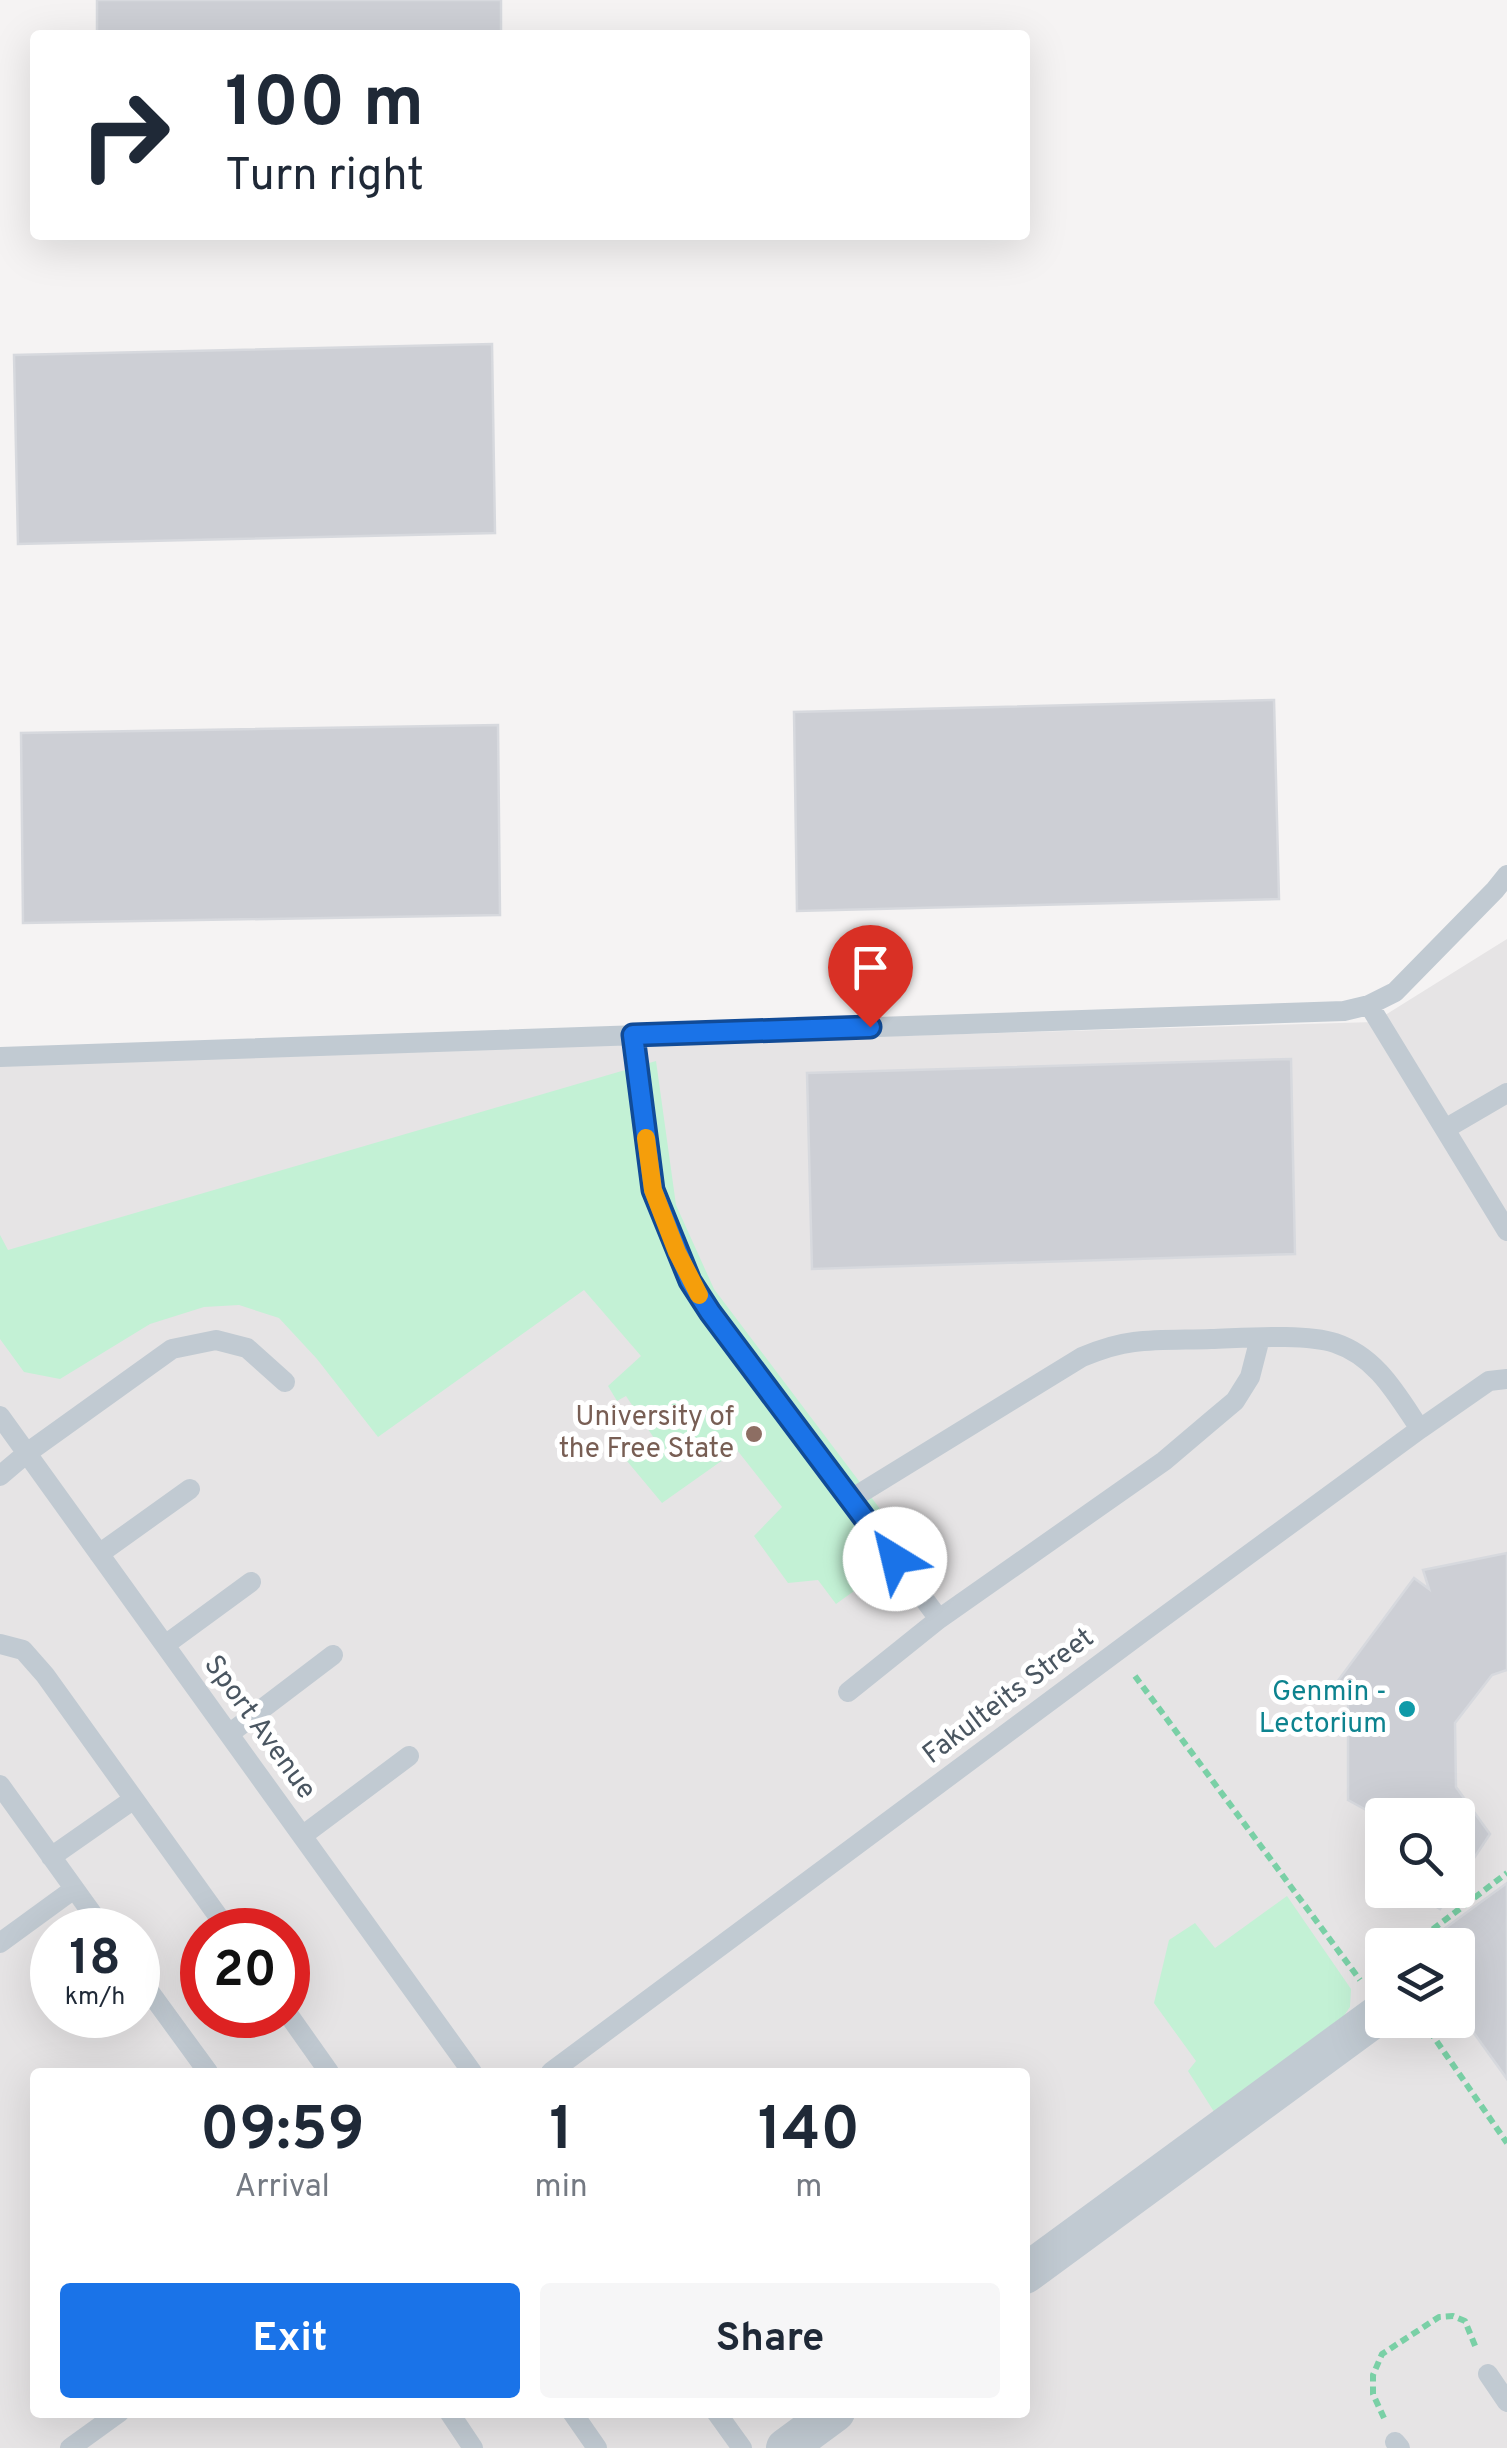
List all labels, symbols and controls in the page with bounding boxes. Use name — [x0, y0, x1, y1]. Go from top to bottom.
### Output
text: 100 m — [225, 62, 424, 151]
icon: right — [60, 70, 190, 200]
text: Turn right — [225, 149, 424, 206]
pin — [828, 925, 913, 1028]
icon: arrive — [843, 940, 898, 995]
place label: University of the Free State — [559, 1400, 734, 1468]
marker: University of the Free State — [743, 1423, 765, 1445]
position arrow — [843, 1507, 947, 1611]
street label: Fakulteits Street — [916, 1621, 1102, 1773]
street label: Sport Avenue — [195, 1649, 323, 1807]
place label: Genmin - Lectorium — [1259, 1675, 1387, 1743]
marker: Genmin - Lectorium — [1396, 1698, 1418, 1720]
map controls — [1365, 1798, 1475, 2038]
button: search — [1365, 1798, 1475, 1908]
speed limit sign: 20 — [180, 1908, 310, 2038]
button: layers — [1365, 1928, 1475, 2038]
text: 18 — [69, 1929, 121, 1992]
text: km/h — [65, 1982, 125, 2014]
text: 09:59 — [200, 2095, 365, 2171]
text: 1 — [549, 2095, 573, 2171]
text: 140 — [758, 2095, 860, 2171]
text: Arrival — [235, 2168, 330, 2208]
text: min — [535, 2168, 588, 2208]
text: m — [795, 2168, 822, 2208]
button: Exit — [60, 2283, 520, 2398]
button: Share — [540, 2283, 1000, 2398]

